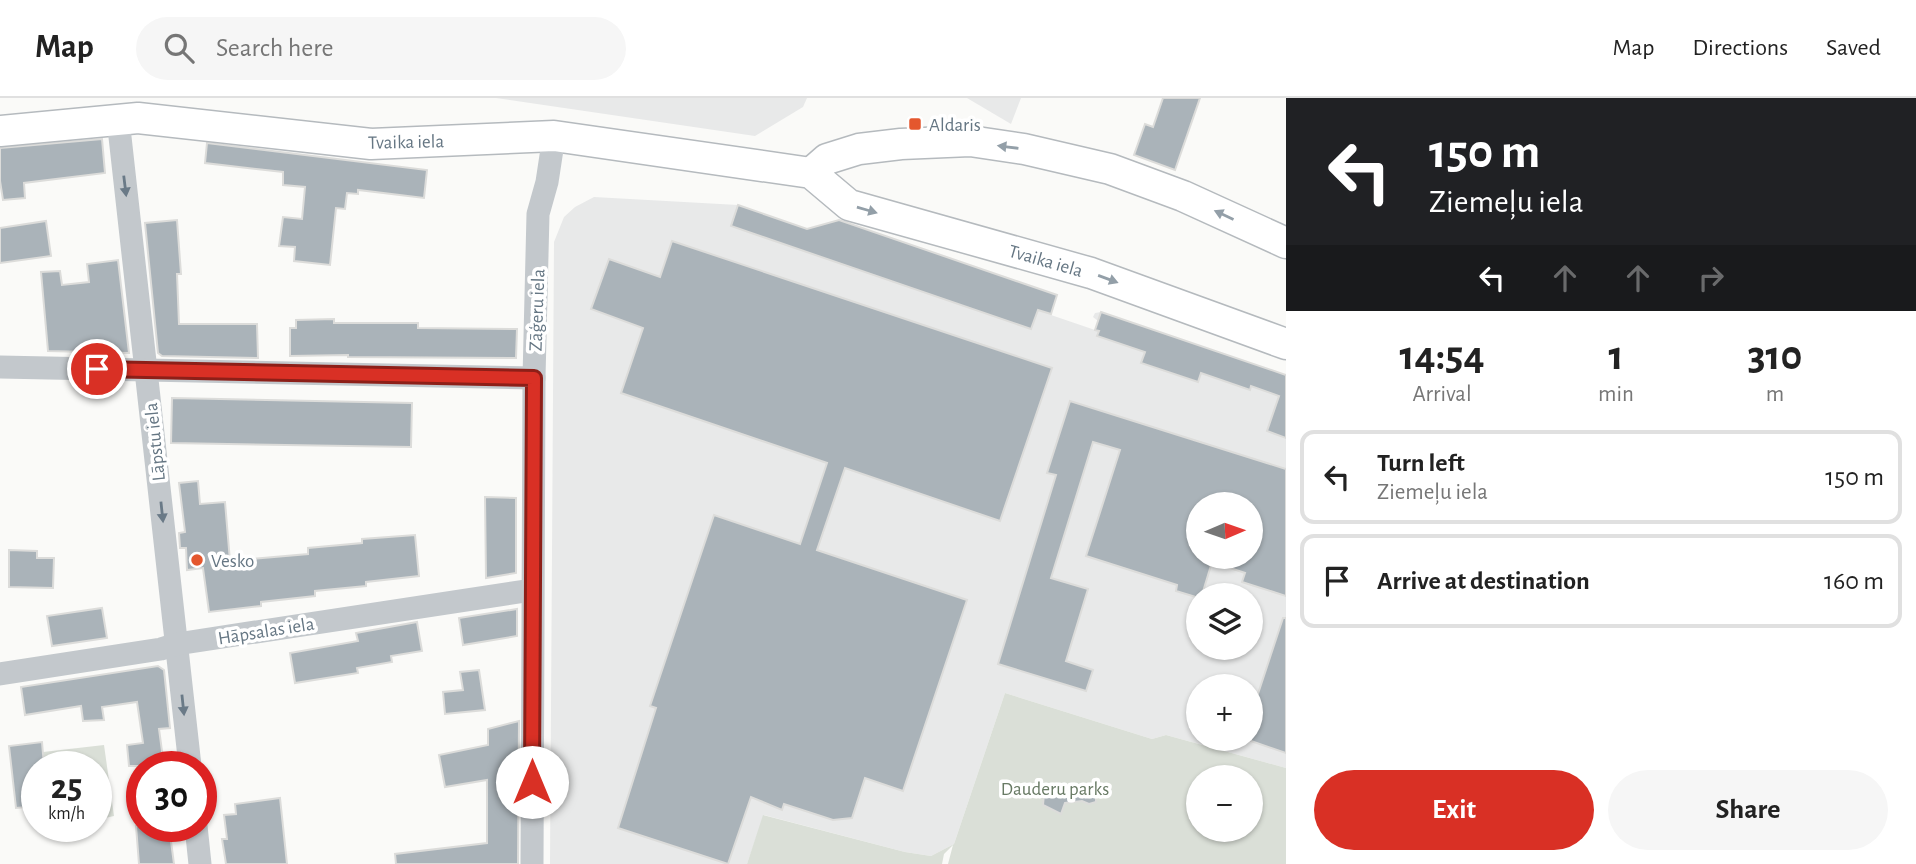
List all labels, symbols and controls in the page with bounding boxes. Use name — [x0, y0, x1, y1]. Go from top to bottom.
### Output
search box — [136, 17, 626, 80]
icon: search — [160, 29, 198, 67]
text: Map — [35, 31, 94, 64]
text: Search here — [216, 35, 334, 61]
text: Map — [1612, 36, 1654, 60]
text: Directions — [1692, 36, 1788, 60]
text: Saved — [1826, 36, 1881, 60]
marker: Aldaris — [907, 116, 923, 132]
place label: Aldaris — [929, 116, 981, 135]
icon: left — [1314, 126, 1405, 217]
text: 150 m — [1429, 128, 1540, 177]
street label: Tvaika iela — [368, 132, 444, 153]
one-way arrow — [997, 141, 1019, 152]
one-way arrow — [119, 176, 130, 198]
text: Ziemeļu iela — [1429, 186, 1583, 218]
one-way arrow — [856, 205, 878, 216]
one-way arrow — [1214, 209, 1234, 221]
street label: Tvaika iela — [1006, 242, 1085, 281]
icon: left — [1473, 259, 1511, 297]
icon: ahead — [1546, 259, 1584, 297]
icon: ahead — [1619, 259, 1657, 297]
icon: right — [1692, 259, 1730, 297]
street label: Zāģeru iela — [527, 268, 548, 352]
one-way arrow — [1098, 274, 1119, 285]
text: 14:54 — [1399, 335, 1485, 377]
text: 1 — [1608, 335, 1624, 377]
text: 310 — [1747, 335, 1803, 377]
pin — [67, 339, 127, 399]
icon: arrive — [78, 350, 116, 388]
text: Arrival — [1412, 383, 1472, 406]
text: min — [1598, 383, 1634, 406]
text: m — [1766, 383, 1784, 406]
street label: Lāpstu iela — [142, 401, 169, 482]
text: Turn left — [1377, 450, 1465, 476]
icon: left — [1318, 458, 1356, 496]
text: 150 m — [1825, 464, 1884, 490]
text: Ziemeļu iela — [1377, 481, 1488, 504]
north arrow — [1186, 492, 1264, 569]
map controls — [1186, 492, 1263, 842]
one-way arrow — [157, 502, 168, 524]
marker: Vesko — [189, 552, 205, 568]
place label: Vesko — [211, 552, 254, 571]
icon: arrive — [1318, 562, 1356, 600]
text: Arrive at destination — [1377, 568, 1590, 594]
text: 160 m — [1824, 568, 1884, 594]
button: layers — [1186, 583, 1263, 660]
street label: Hāpsalas iela — [217, 614, 316, 648]
button: + — [1186, 674, 1263, 751]
one-way arrow — [178, 694, 189, 716]
position arrow — [495, 745, 569, 819]
speed limit sign: 30 — [126, 751, 217, 842]
button: − — [1186, 765, 1263, 842]
text: 25 — [51, 770, 82, 805]
button: Exit — [1314, 770, 1594, 850]
button: Share — [1608, 770, 1888, 850]
park label: Dauderu parks — [1001, 780, 1109, 799]
text: km/h — [48, 805, 85, 823]

